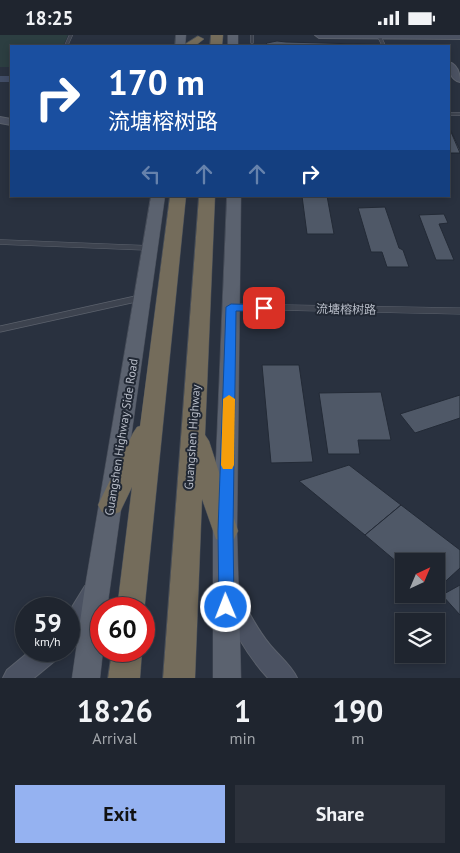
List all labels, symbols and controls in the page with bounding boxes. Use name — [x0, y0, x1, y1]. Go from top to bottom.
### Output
text: 18:25 — [25, 6, 73, 30]
text: 170 m — [108, 59, 205, 105]
icon: right — [25, 65, 90, 130]
text: 流塘榕树路 — [108, 107, 218, 135]
icon: left — [137, 160, 165, 188]
icon: ahead — [190, 160, 218, 188]
icon: ahead — [243, 160, 271, 188]
icon: right — [296, 160, 324, 188]
pin — [243, 287, 285, 329]
icon: arrive — [250, 294, 278, 322]
street label: 流塘榕树路 — [316, 301, 376, 317]
street label: Guangshen Highway Side Road — [101, 358, 141, 516]
street label: Guangshen Highway — [181, 384, 203, 490]
north arrow — [395, 553, 445, 603]
map controls — [395, 553, 445, 663]
position arrow — [199, 580, 251, 632]
speed limit sign: 60 — [90, 597, 155, 662]
text: 59 — [33, 607, 62, 639]
button: layers — [395, 613, 445, 663]
text: km/h — [34, 634, 61, 649]
text: 18:26 — [77, 691, 153, 730]
text: 1 — [234, 691, 251, 730]
text: 190 — [332, 691, 383, 730]
text: Arrival — [92, 728, 137, 748]
text: min — [230, 728, 256, 748]
text: m — [351, 728, 364, 748]
button: Exit — [15, 785, 225, 843]
button: Share — [235, 785, 445, 843]

